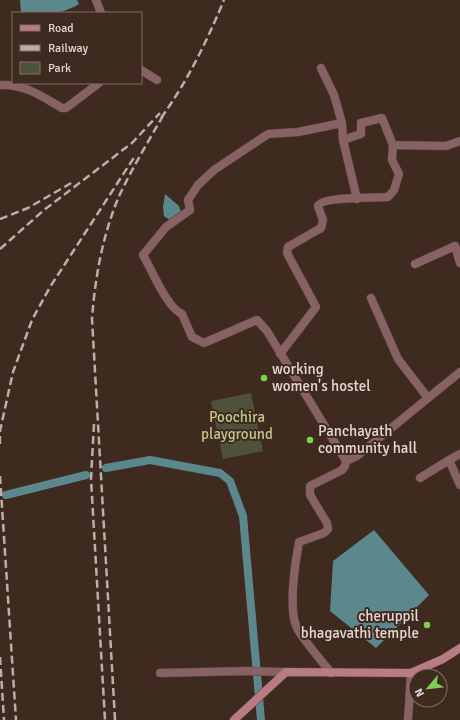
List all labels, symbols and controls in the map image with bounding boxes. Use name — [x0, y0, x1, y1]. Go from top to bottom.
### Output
legend — [12, 12, 142, 84]
text: Road — [48, 21, 74, 36]
text: Railway — [48, 41, 88, 56]
text: Park — [48, 61, 71, 76]
place label: working women's hostel — [272, 360, 371, 395]
marker: working women's hostel — [259, 373, 269, 383]
park label: Poochira playground — [201, 408, 273, 443]
place label: Panchayath community hall — [318, 422, 417, 457]
marker: Panchayath community hall — [305, 435, 315, 445]
place label: cheruppil bhagavathi temple — [301, 607, 419, 642]
marker: cheruppil bhagavathi temple — [422, 620, 432, 630]
north arrow — [408, 668, 448, 708]
text: N — [412, 686, 427, 699]

